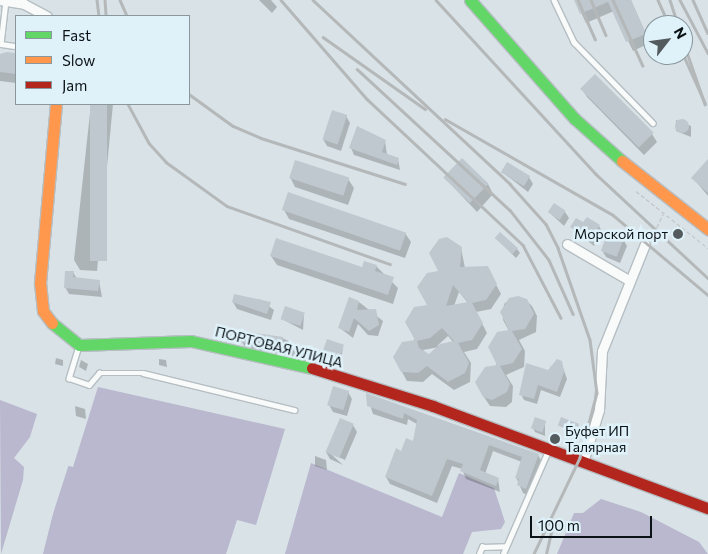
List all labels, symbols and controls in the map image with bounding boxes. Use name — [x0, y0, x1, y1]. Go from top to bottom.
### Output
legend — [15, 15, 190, 105]
north arrow — [643, 15, 693, 65]
text: N — [671, 24, 691, 42]
text: Fast — [62, 26, 91, 44]
text: Slow — [62, 51, 95, 69]
text: Jam — [62, 76, 87, 94]
place label: Морской порт — [574, 226, 668, 242]
marker: Морской порт — [672, 228, 684, 240]
street label: ПОРТОВАЯ УЛИЦА — [213, 323, 345, 371]
place label: Буфет ИП Талярная — [565, 423, 629, 456]
marker: Буфет ИП Талярная — [549, 433, 561, 445]
scale bar — [533, 506, 656, 538]
text: 100 m — [538, 516, 580, 534]

